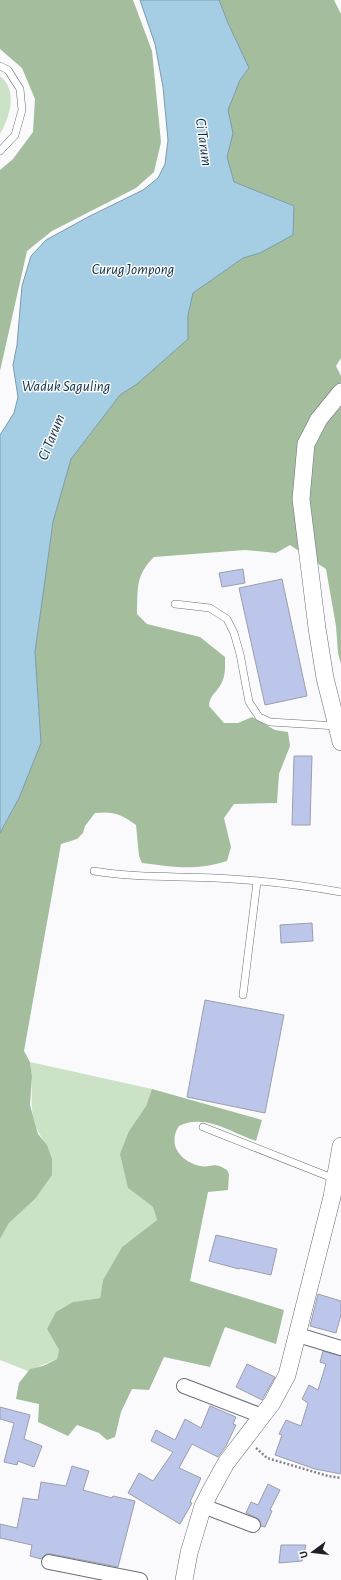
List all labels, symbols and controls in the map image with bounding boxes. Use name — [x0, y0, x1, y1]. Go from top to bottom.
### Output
water label: Ci Tarum — [193, 117, 214, 167]
water label: Curug Jompong — [92, 262, 174, 277]
water label: Waduk Saguling — [22, 379, 110, 394]
water label: Ci Tarum — [35, 412, 67, 462]
north arrow — [293, 1532, 333, 1572]
text: U — [298, 1550, 310, 1559]

